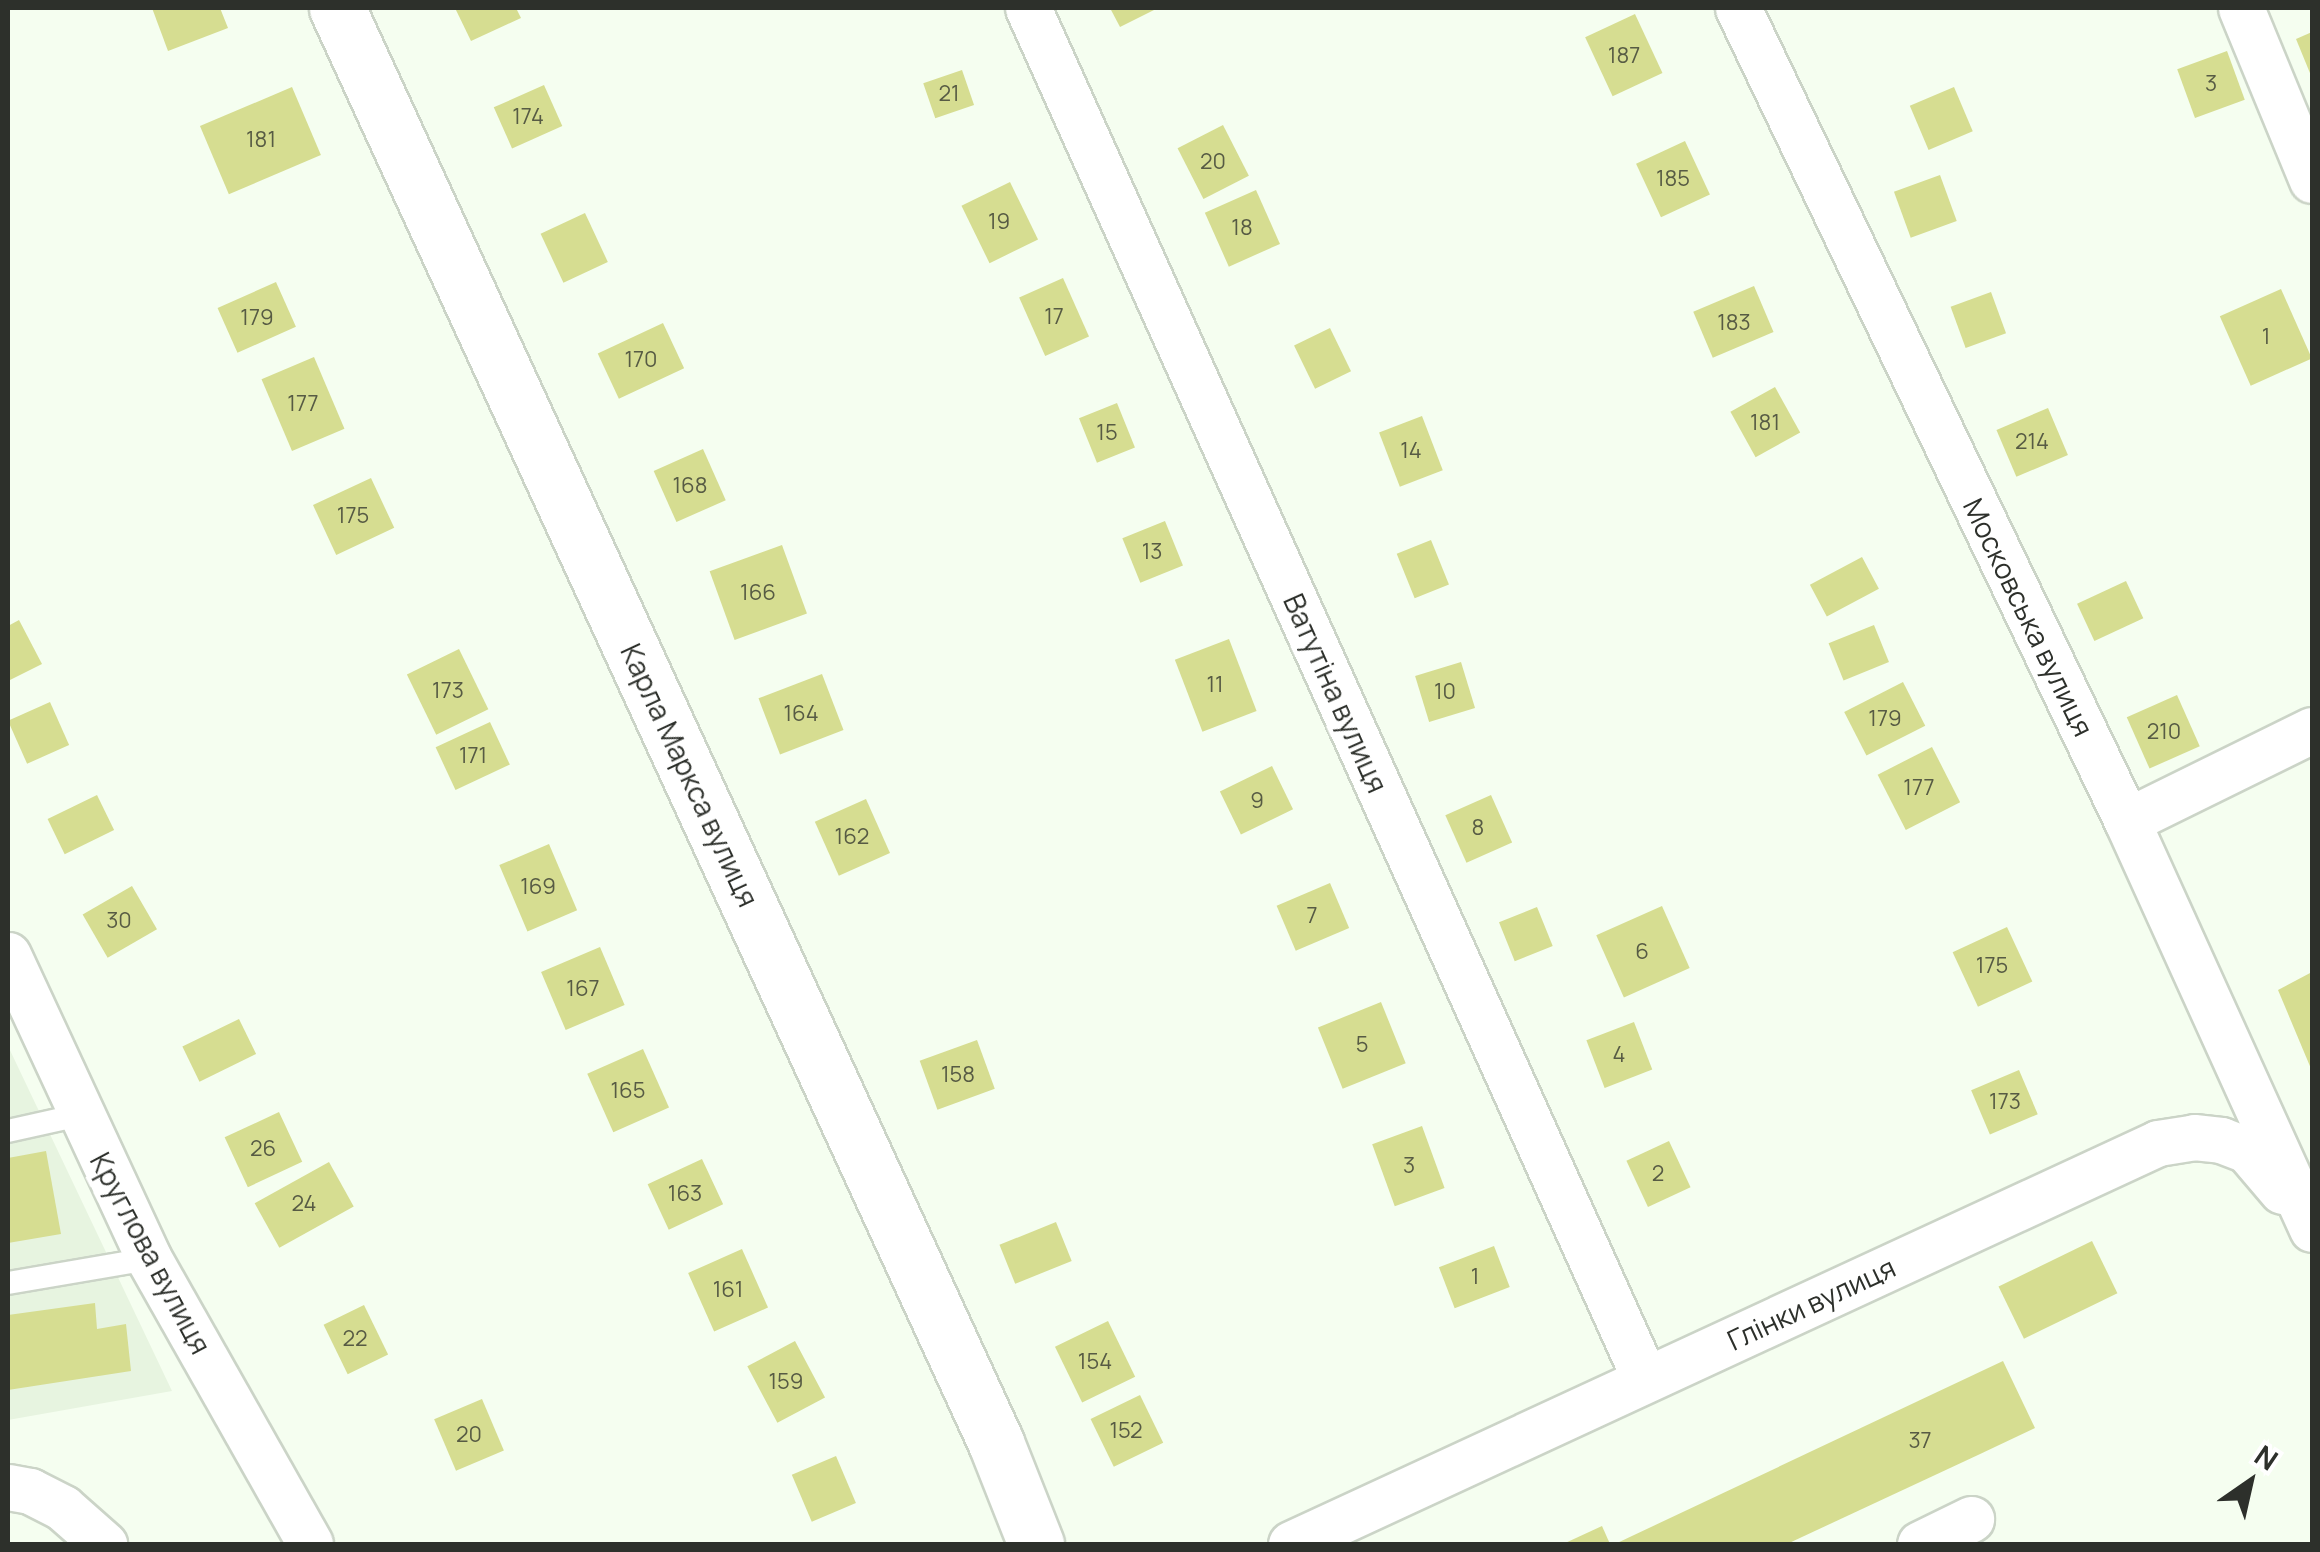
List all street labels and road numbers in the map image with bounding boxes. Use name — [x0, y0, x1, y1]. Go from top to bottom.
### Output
street label: Московська вулиця — [1957, 493, 2101, 741]
street label: Ватутіна вулиця — [1277, 588, 1395, 798]
street label: Карла Маркса вулиця — [614, 638, 766, 912]
street label: Круглова вулиця — [84, 1147, 218, 1359]
street label: Глінки вулиця — [1722, 1249, 1900, 1357]

